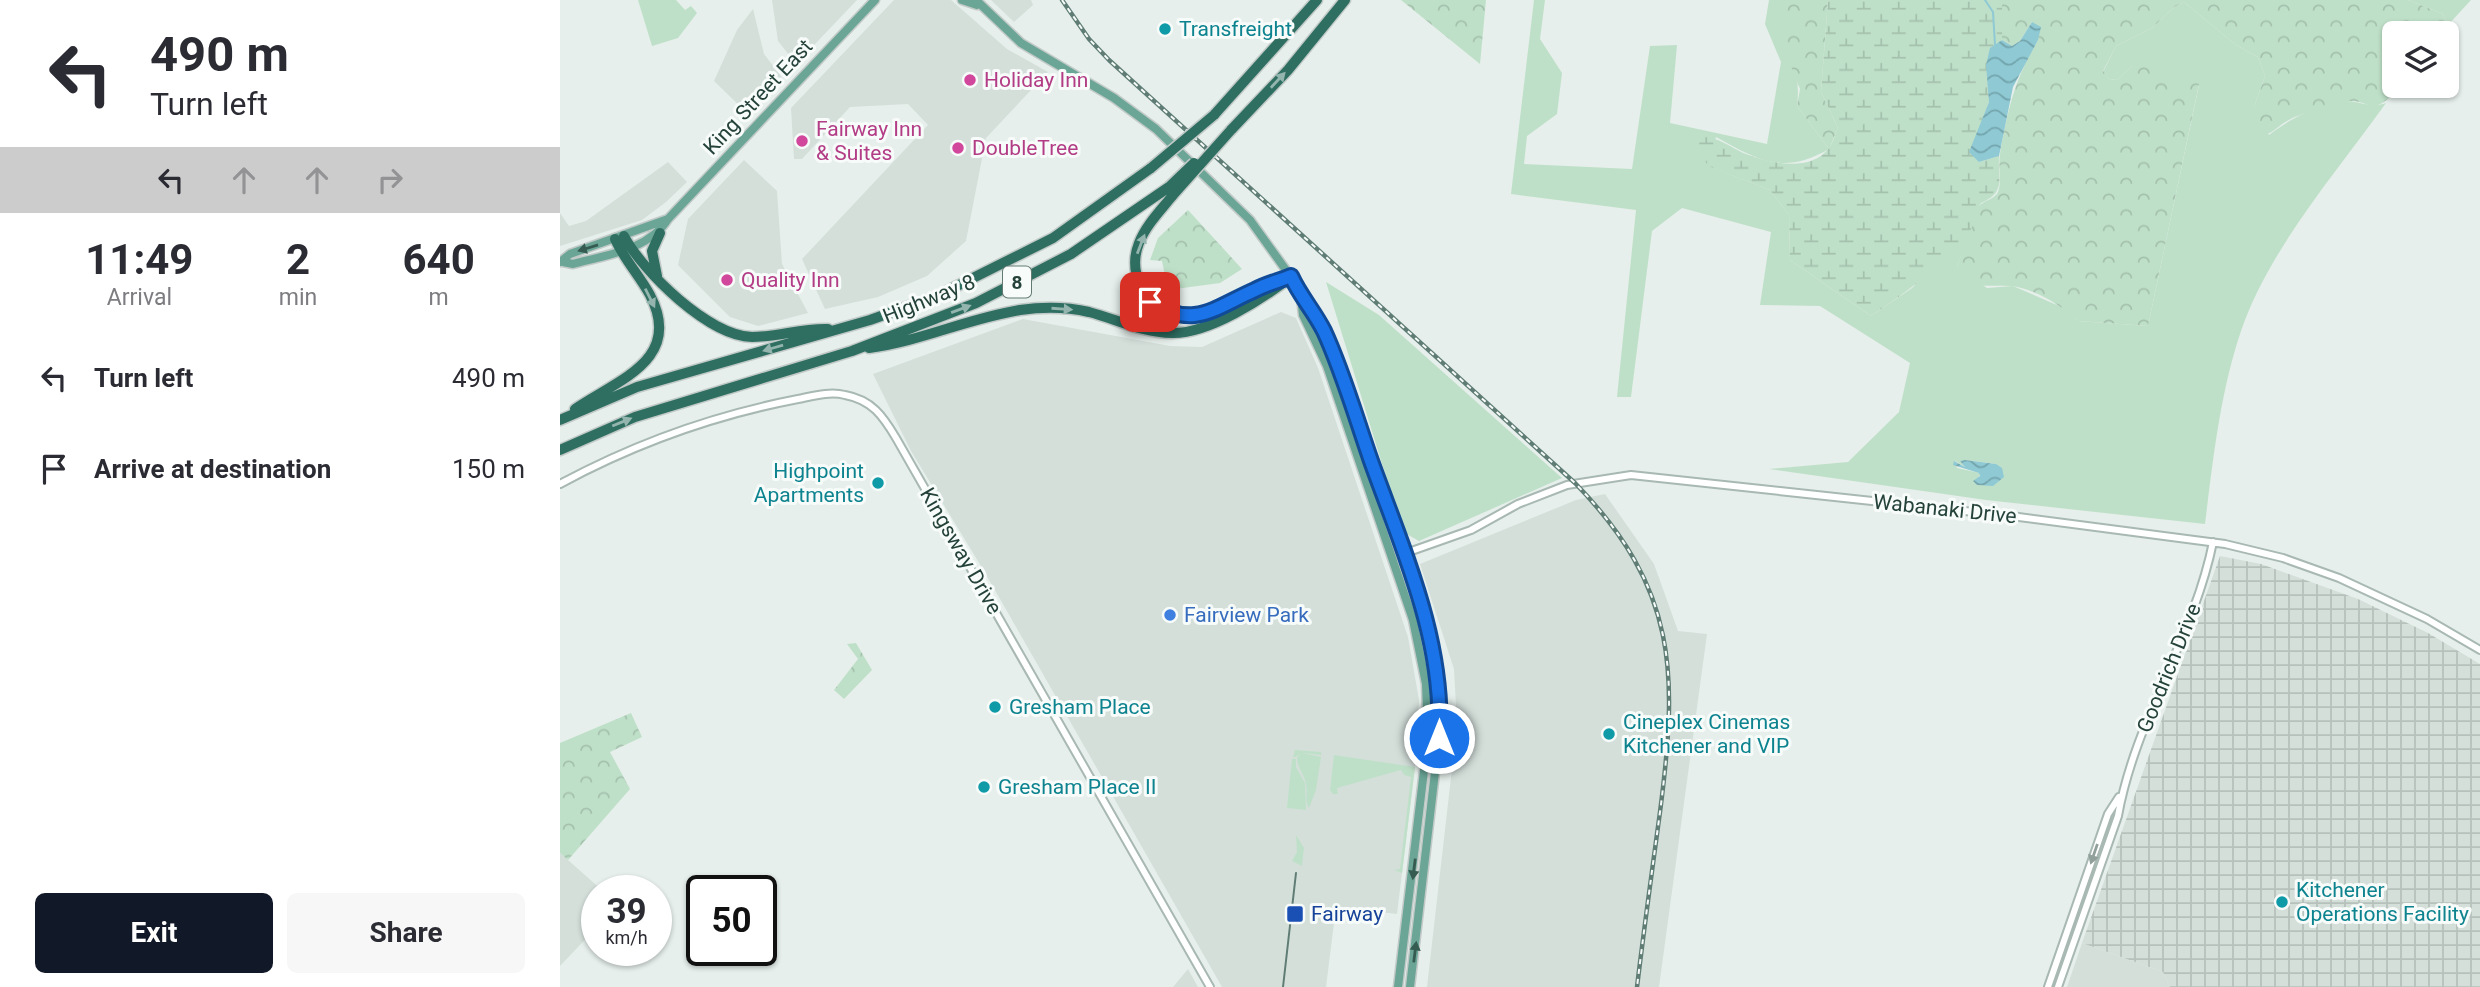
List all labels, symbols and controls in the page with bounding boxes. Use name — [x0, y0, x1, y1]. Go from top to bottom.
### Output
place label: Transfreight — [1179, 17, 1292, 41]
marker: Transfreight — [1157, 21, 1173, 37]
map controls — [2382, 21, 2459, 98]
button: layers — [2382, 21, 2459, 98]
text: 490 m — [150, 26, 289, 83]
icon: left — [35, 28, 126, 119]
street label: King Street East — [699, 34, 818, 160]
place label: Holiday Inn — [984, 68, 1088, 92]
marker: Holiday Inn — [962, 72, 978, 88]
one-way arrow — [1270, 72, 1286, 89]
text: Turn left — [150, 85, 268, 123]
place label: Fairway Inn & Suites — [816, 117, 922, 165]
marker: Fairway Inn & Suites — [794, 133, 810, 149]
place label: DoubleTree — [972, 136, 1078, 160]
marker: DoubleTree — [950, 140, 966, 156]
icon: left — [152, 161, 190, 199]
icon: ahead — [225, 161, 263, 199]
icon: ahead — [298, 161, 336, 199]
icon: right — [371, 161, 409, 199]
one-way arrow — [1135, 234, 1146, 255]
text: 11:49 — [85, 235, 193, 284]
text: 2 — [286, 235, 310, 284]
text: 640 — [402, 235, 475, 284]
one-way arrow — [577, 244, 598, 254]
road number: 8 — [1003, 266, 1031, 298]
place label: Quality Inn — [741, 268, 840, 292]
street label: Highway 8 — [879, 270, 979, 328]
marker: Quality Inn — [719, 272, 735, 288]
pin — [1120, 272, 1180, 332]
icon: arrive — [1131, 283, 1169, 321]
text: Arrival — [107, 284, 172, 311]
text: min — [279, 284, 317, 311]
text: m — [429, 284, 449, 311]
one-way arrow — [644, 288, 656, 308]
one-way arrow — [951, 303, 972, 314]
one-way arrow — [1051, 304, 1073, 315]
one-way arrow — [762, 343, 783, 353]
icon: left — [35, 359, 73, 397]
text: Turn left — [94, 363, 193, 393]
text: 490 m — [452, 363, 525, 393]
one-way arrow — [612, 417, 633, 428]
icon: arrive — [35, 450, 73, 488]
text: Arrive at destination — [94, 454, 331, 484]
text: 150 m — [452, 454, 525, 484]
place label: Highpoint Apartments — [754, 459, 864, 507]
marker: Highpoint Apartments — [870, 475, 886, 491]
street label: Kingsway Drive — [915, 484, 1007, 618]
street label: Wabanaki Drive — [1872, 490, 2018, 528]
street label: Goodrich Drive — [2132, 600, 2206, 736]
place label: Fairview Park — [1184, 603, 1309, 627]
marker: Fairview Park — [1162, 607, 1178, 623]
place label: Gresham Place — [1009, 695, 1151, 719]
marker: Gresham Place — [987, 699, 1003, 715]
position arrow — [1402, 701, 1476, 775]
place label: Cineplex Cinemas Kitchener and VIP — [1623, 710, 1790, 758]
marker: Cineplex Cinemas Kitchener and VIP — [1601, 726, 1617, 742]
place label: Gresham Place II — [998, 775, 1156, 799]
marker: Gresham Place II — [976, 779, 992, 795]
one-way arrow — [2088, 844, 2099, 865]
one-way arrow — [1408, 858, 1419, 880]
speed limit sign: 50 — [686, 875, 777, 966]
place label: Kitchener Operations Facility — [2296, 878, 2469, 926]
text: 39 — [606, 891, 647, 932]
button: Exit — [35, 893, 273, 973]
button: Share — [287, 893, 525, 973]
marker: Kitchener Operations Facility — [2274, 894, 2290, 910]
place label: Fairway — [1311, 902, 1383, 926]
marker: Fairway — [1285, 904, 1305, 924]
text: km/h — [605, 927, 648, 948]
one-way arrow — [1409, 941, 1420, 963]

